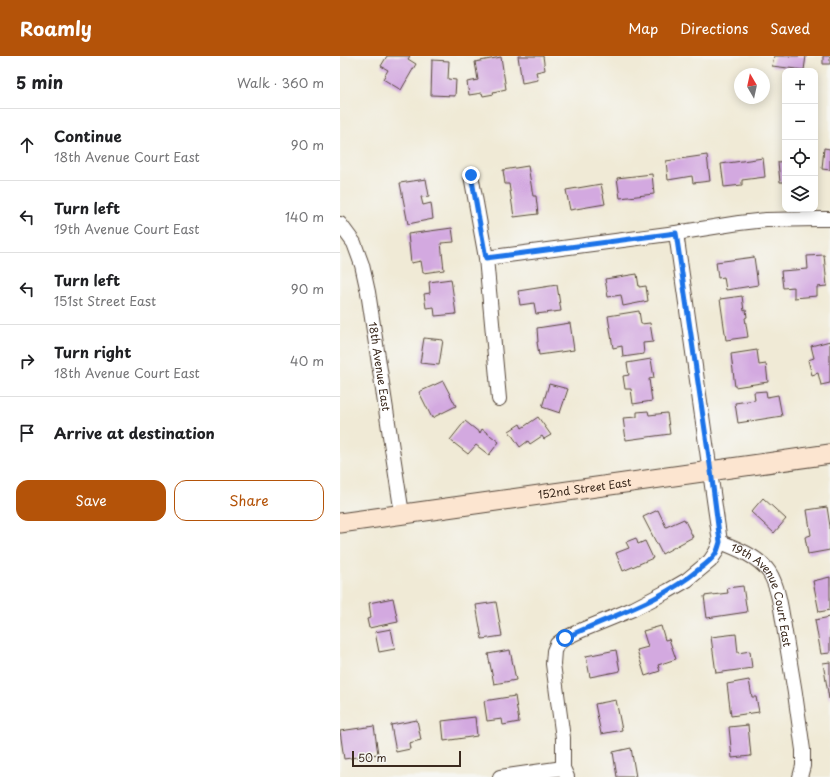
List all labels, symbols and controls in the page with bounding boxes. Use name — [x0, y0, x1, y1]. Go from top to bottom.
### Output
text: Roamly — [20, 14, 92, 42]
text: Map — [628, 18, 658, 39]
text: Directions — [680, 18, 748, 39]
text: Saved — [770, 18, 810, 39]
north arrow — [734, 68, 770, 104]
map controls — [782, 68, 818, 212]
button: + — [782, 68, 818, 104]
text: 5 min — [16, 69, 63, 95]
text: Walk · 360 m — [237, 73, 324, 92]
button: − — [782, 104, 818, 140]
text: Continue — [54, 124, 122, 147]
icon: ahead — [16, 134, 38, 156]
text: 90 m — [291, 135, 324, 154]
button: locate — [782, 140, 818, 176]
text: 18th Avenue Court East — [54, 147, 200, 166]
route end — [462, 166, 480, 184]
button: layers — [782, 176, 818, 212]
text: Turn left — [54, 196, 120, 219]
icon: left — [16, 206, 38, 228]
text: 140 m — [285, 207, 324, 226]
text: 19th Avenue Court East — [54, 219, 199, 238]
text: Turn left — [54, 268, 120, 291]
icon: left — [16, 278, 38, 300]
text: 90 m — [291, 279, 324, 298]
text: 151st Street East — [54, 291, 156, 310]
street label: 18th Avenue East — [365, 321, 395, 413]
text: Turn right — [54, 340, 131, 363]
icon: right — [16, 350, 38, 372]
text: 40 m — [290, 351, 324, 370]
text: 18th Avenue Court East — [54, 363, 200, 382]
text: Arrive at destination — [54, 421, 215, 444]
icon: arrive — [16, 422, 38, 444]
street label: 152nd Street East — [537, 473, 632, 503]
button: Save — [16, 480, 166, 521]
button: Share — [174, 480, 324, 521]
street label: 19th Avenue Court East — [728, 538, 796, 649]
route start — [556, 629, 574, 647]
scale bar — [352, 749, 461, 768]
text: 50 m — [358, 749, 387, 766]

